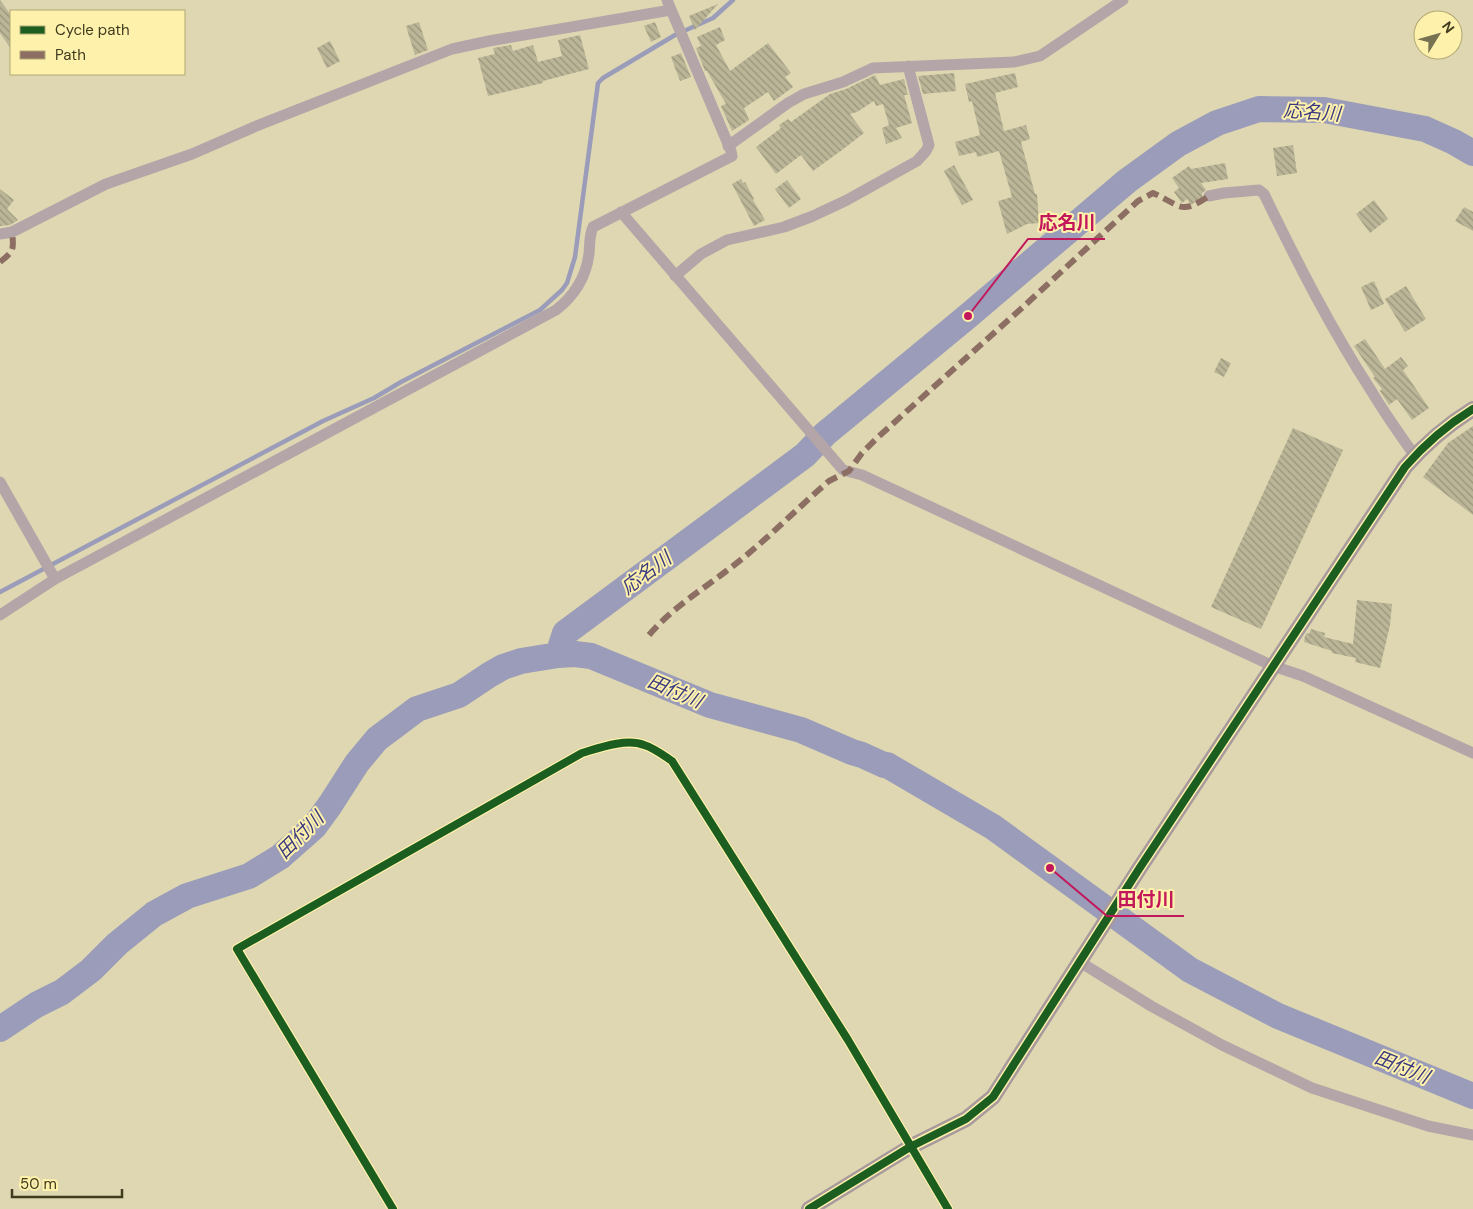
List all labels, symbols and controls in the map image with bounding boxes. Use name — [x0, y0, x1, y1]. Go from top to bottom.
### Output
legend — [10, 10, 185, 75]
north arrow — [1413, 10, 1463, 60]
text: N — [1438, 18, 1459, 37]
text: Cycle path — [55, 20, 130, 40]
text: Path — [55, 45, 86, 65]
water label: 応名川 — [1283, 98, 1343, 127]
callout: 応名川 — [1028, 205, 1105, 239]
text: 応名川 — [1038, 210, 1096, 235]
water label: 応名川 — [616, 545, 678, 600]
water label: 田付川 — [644, 668, 708, 714]
water label: 田付川 — [271, 805, 330, 864]
callout: 田付川 — [1107, 882, 1184, 916]
text: 田付川 — [1117, 887, 1175, 912]
water label: 田付川 — [1371, 1045, 1435, 1090]
scale bar — [12, 1166, 122, 1198]
text: 50 m — [20, 1174, 57, 1194]

